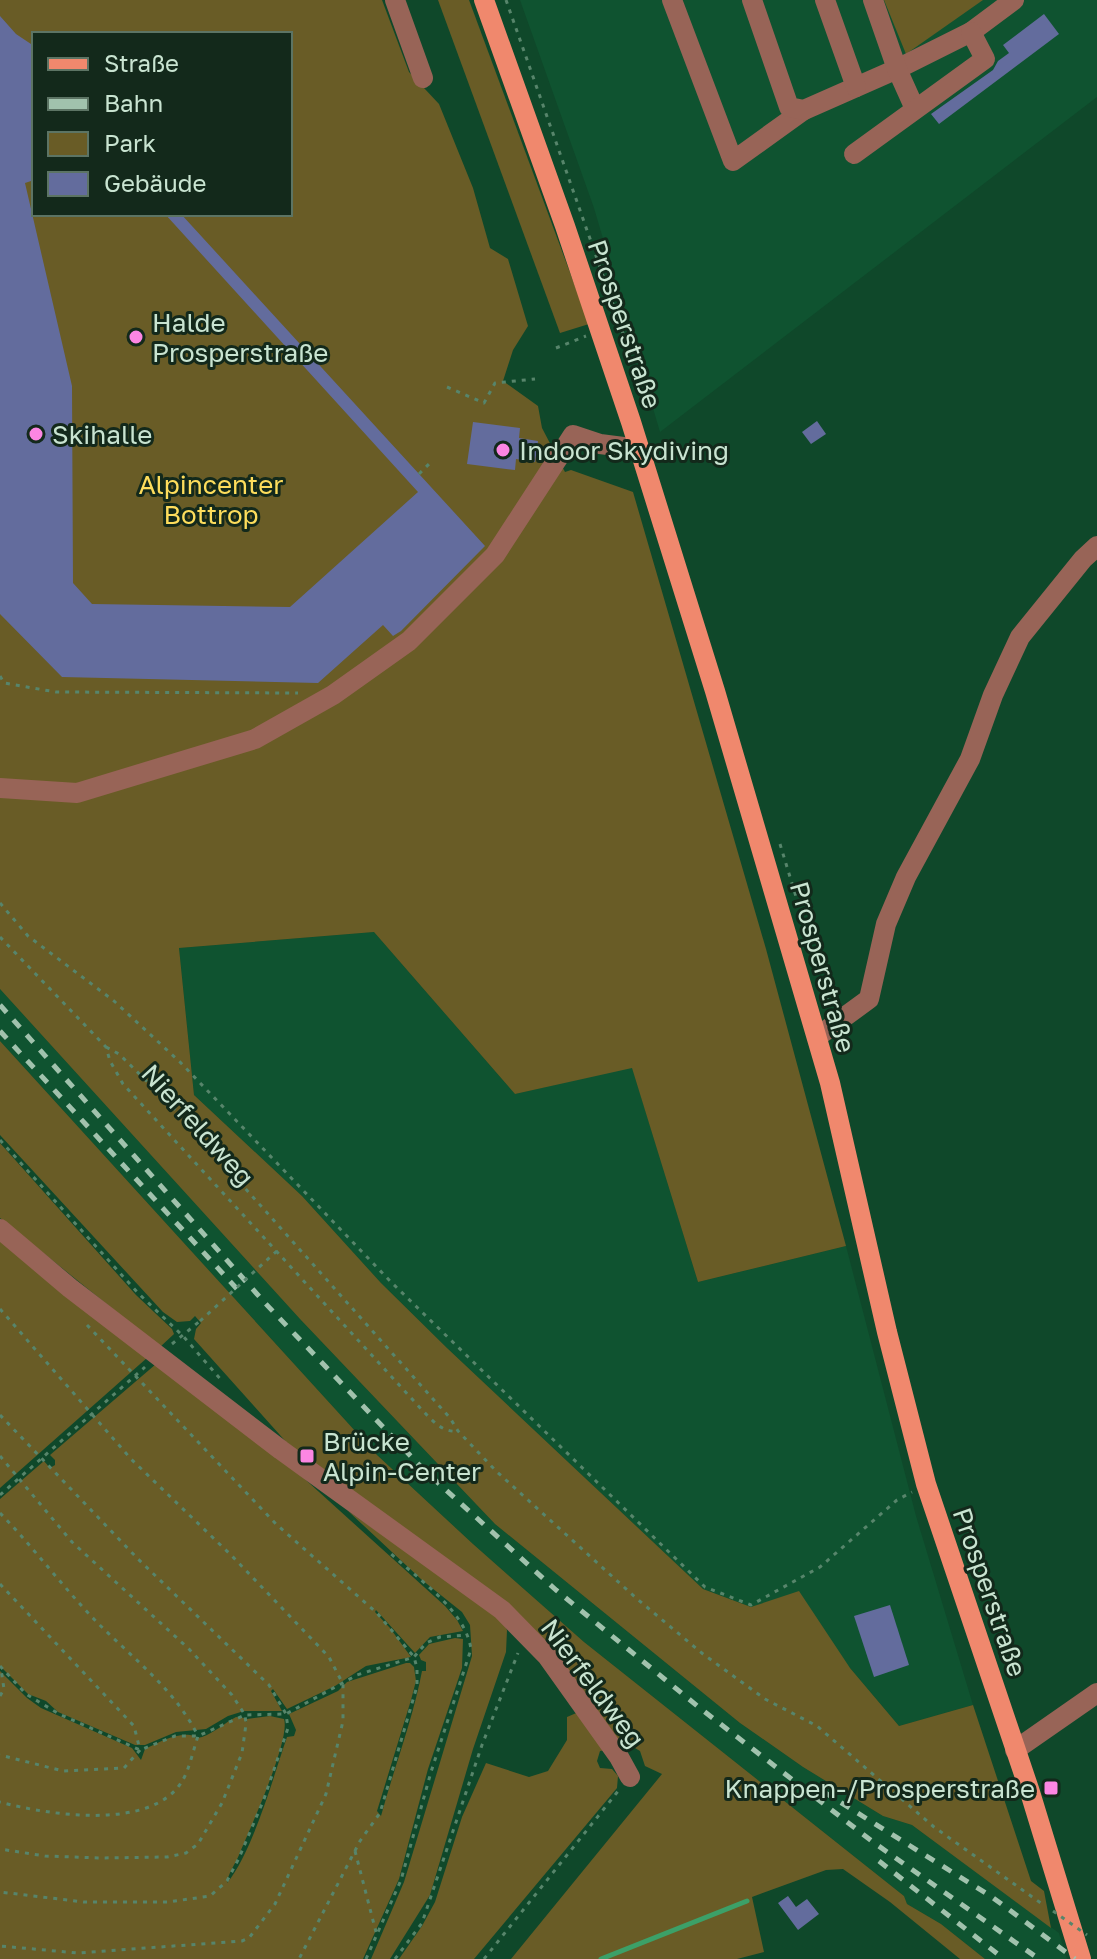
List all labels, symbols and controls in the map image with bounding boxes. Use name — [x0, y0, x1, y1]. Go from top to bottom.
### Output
legend — [32, 32, 292, 216]
text: Straße — [104, 48, 179, 77]
text: Bahn — [104, 88, 163, 117]
text: Park — [104, 128, 156, 157]
text: Gebäude — [104, 168, 206, 197]
street label: Prosperstraße — [582, 236, 668, 412]
place label: Halde Prosperstraße — [152, 307, 328, 368]
marker: Halde Prosperstraße — [127, 328, 145, 346]
place label: Skihalle — [52, 419, 152, 450]
marker: Skihalle — [27, 425, 45, 443]
place label: Indoor Skydiving — [519, 435, 729, 466]
marker: Indoor Skydiving — [494, 441, 512, 459]
park label: Alpincenter Bottrop — [139, 469, 283, 530]
street label: Prosperstraße — [784, 878, 862, 1056]
street label: Nierfeldweg — [135, 1058, 261, 1192]
place label: Brücke Alpin-Center — [323, 1426, 481, 1487]
marker: Brücke Alpin-Center — [298, 1447, 316, 1465]
street label: Prosperstraße — [947, 1504, 1033, 1680]
street label: Nierfeldweg — [535, 1613, 651, 1753]
place label: Knappen-/Prosperstraße — [725, 1773, 1035, 1804]
marker: Knappen-/Prosperstraße — [1042, 1779, 1060, 1797]

